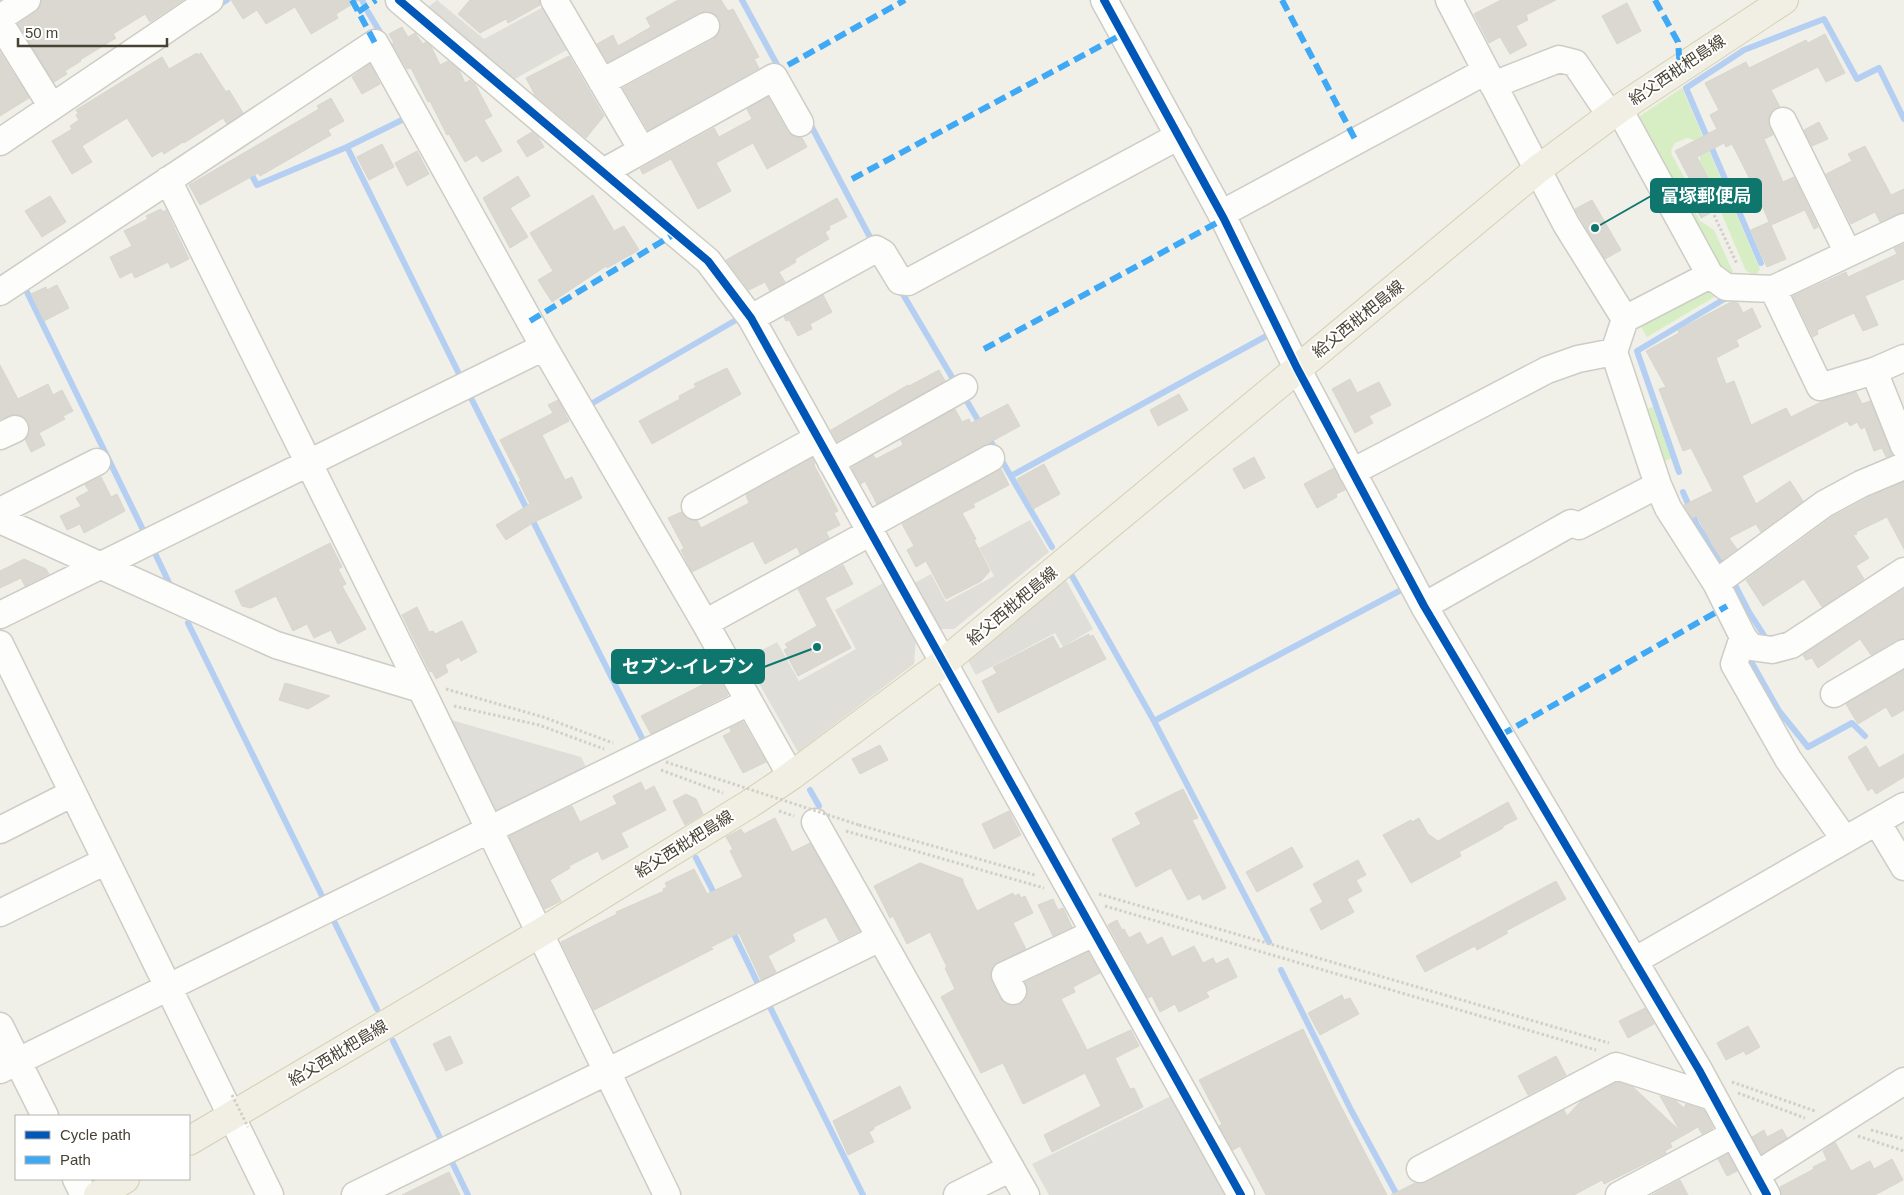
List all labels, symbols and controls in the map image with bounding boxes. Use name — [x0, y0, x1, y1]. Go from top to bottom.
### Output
scale bar — [18, 15, 166, 47]
text: 50 m — [25, 24, 58, 41]
street label: 給父西枇杷島線 — [1626, 32, 1728, 108]
callout: 富塚郵便局 — [1651, 179, 1761, 212]
text: 富塚郵便局 — [1661, 186, 1751, 206]
street label: 給父西枇杷島線 — [1309, 277, 1407, 361]
street label: 給父西枇杷島線 — [964, 563, 1060, 649]
callout: セブン-イレブン — [612, 650, 764, 683]
text: セブン-イレブン — [622, 657, 754, 677]
street label: 給父西枇杷島線 — [632, 807, 736, 881]
street label: 給父西枇杷島線 — [286, 1017, 390, 1089]
legend — [15, 1115, 190, 1180]
text: Cycle path — [60, 1126, 131, 1143]
text: Path — [60, 1151, 91, 1168]

